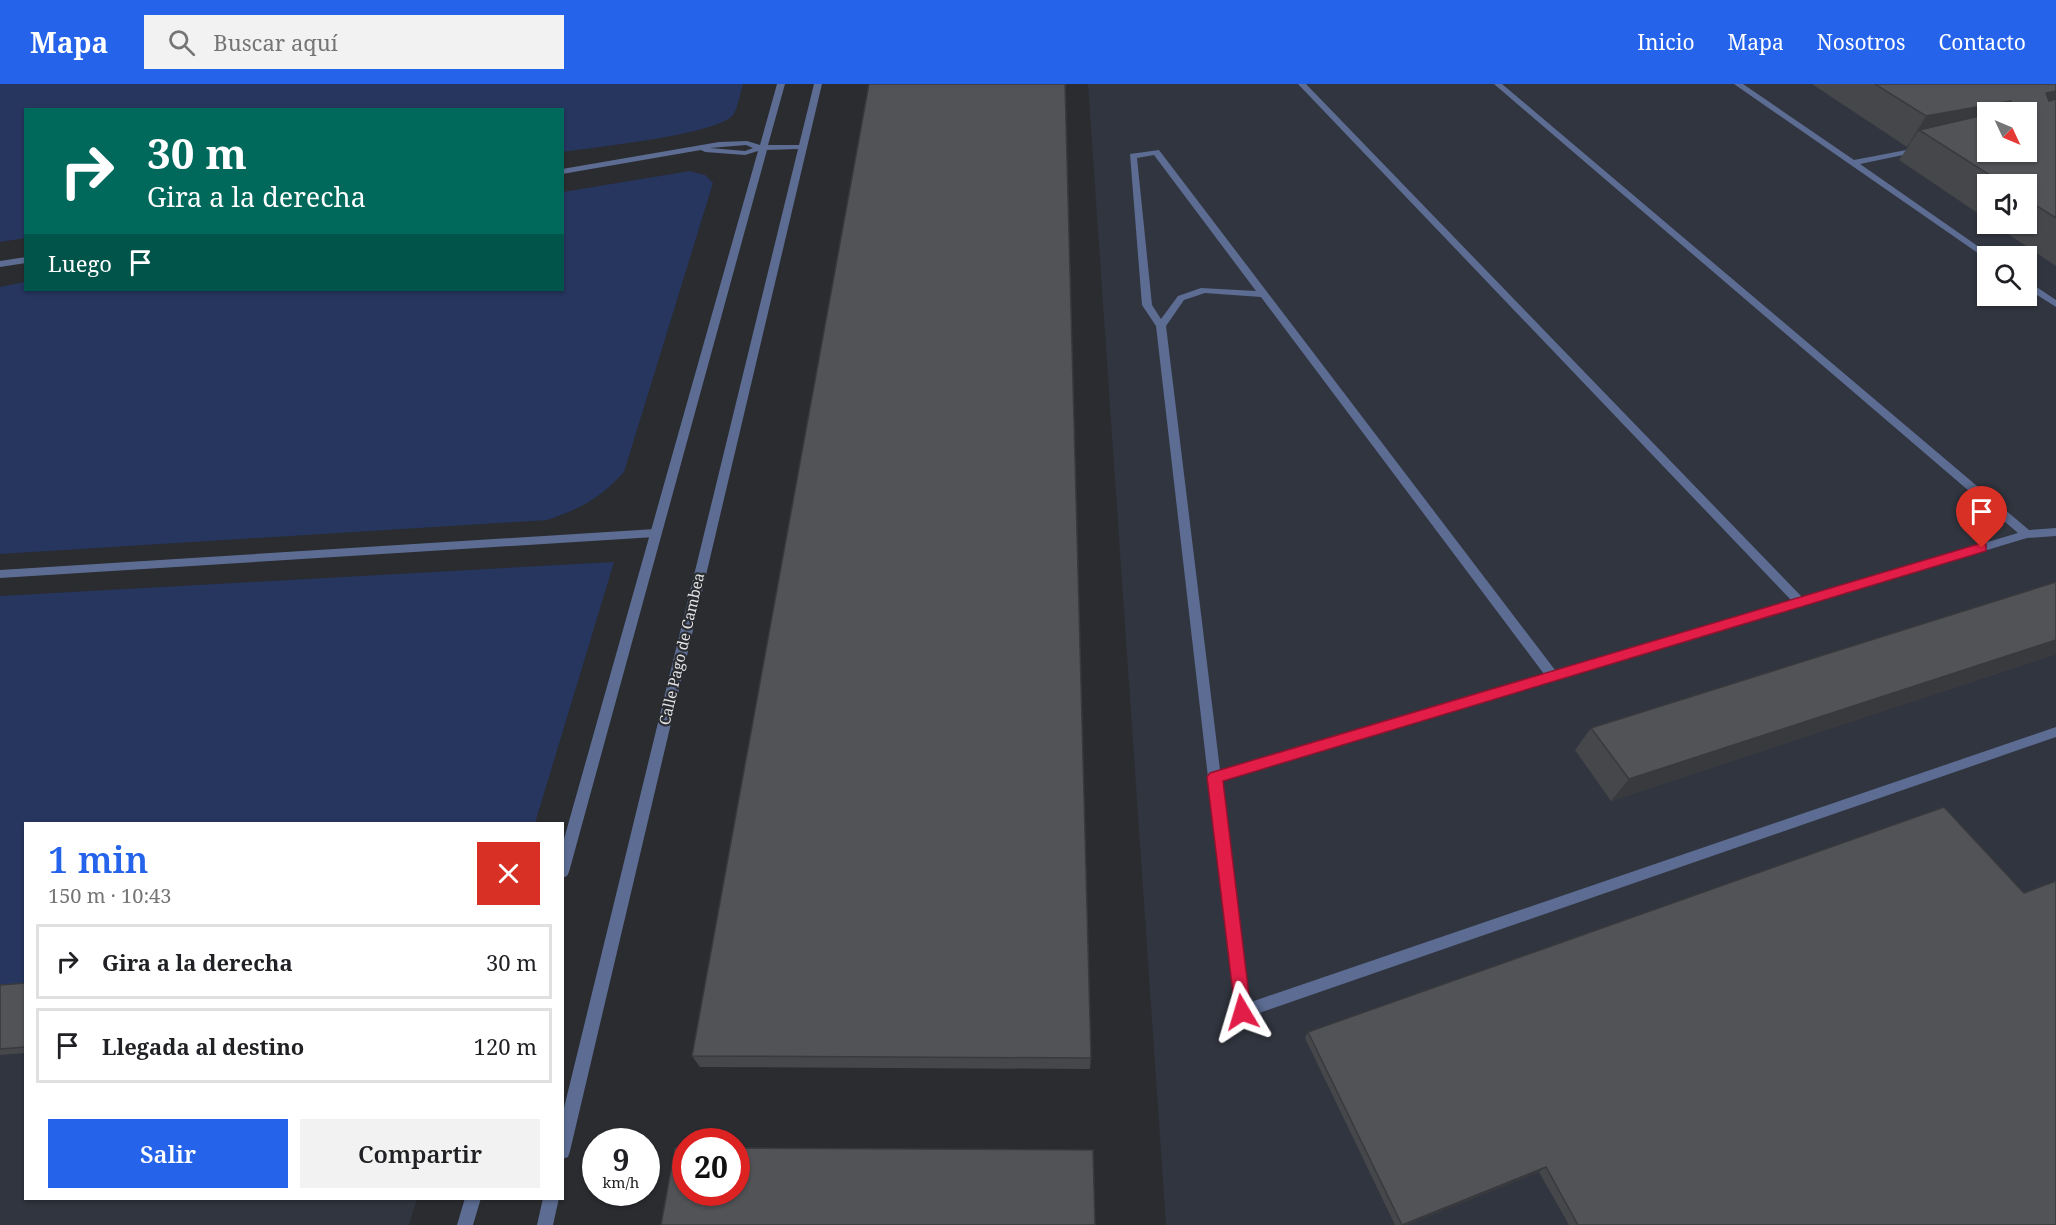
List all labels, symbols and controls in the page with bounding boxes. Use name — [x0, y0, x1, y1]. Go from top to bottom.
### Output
search box — [144, 15, 564, 69]
text: Mapa — [30, 23, 108, 61]
icon: search — [165, 26, 198, 59]
text: Buscar aquí — [213, 27, 338, 57]
text: Inicio — [1637, 28, 1695, 56]
text: Mapa — [1728, 28, 1784, 56]
text: Nosotros — [1817, 28, 1905, 56]
text: Contacto — [1938, 28, 2026, 56]
north arrow — [1977, 102, 2037, 162]
map controls — [1977, 102, 2037, 306]
text: 30 m — [147, 124, 247, 181]
icon: right — [48, 132, 126, 210]
button: sound — [1977, 174, 2037, 234]
text: Gira a la derecha — [147, 178, 366, 215]
icon: arrive — [124, 246, 157, 279]
button: search — [1977, 246, 2037, 306]
text: Luego — [48, 248, 112, 278]
pin — [1956, 486, 2007, 548]
icon: arrive — [1965, 495, 1998, 528]
street label: Calle Pago de Cambea — [654, 571, 708, 727]
text: 1 min — [48, 835, 149, 884]
button: close — [477, 842, 540, 905]
text: 150 m · 10:43 — [48, 882, 171, 909]
icon: right — [51, 945, 84, 978]
text: Gira a la derecha — [102, 947, 293, 977]
text: 30 m — [486, 947, 537, 977]
position arrow — [1210, 980, 1274, 1044]
icon: arrive — [51, 1029, 84, 1062]
text: Llegada al destino — [102, 1031, 304, 1061]
text: 120 m — [474, 1031, 537, 1061]
button: Salir — [48, 1119, 288, 1188]
button: Compartir — [300, 1119, 540, 1188]
speed limit sign: 20 — [672, 1128, 750, 1206]
text: 9 — [613, 1139, 629, 1180]
text: km/h — [603, 1172, 639, 1192]

